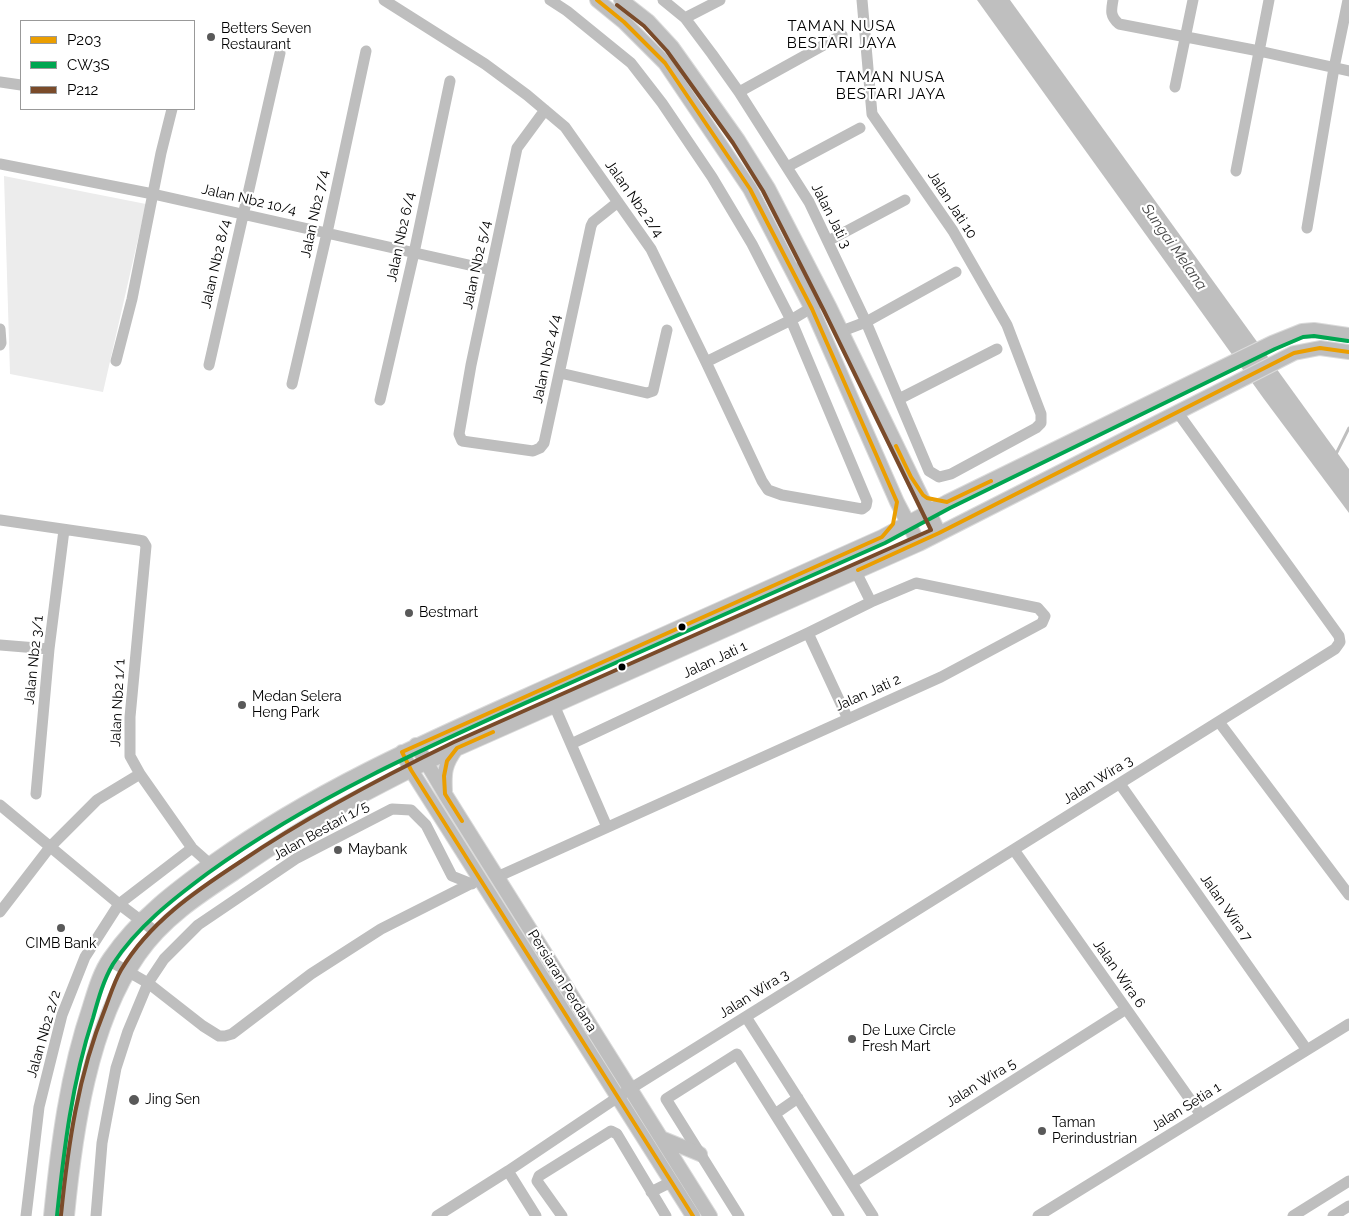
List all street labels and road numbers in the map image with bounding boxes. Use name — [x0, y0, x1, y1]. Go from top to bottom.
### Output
street label: Jalan Nb2 2/4 — [601, 157, 667, 241]
street label: Jalan Jati 10 — [924, 168, 980, 242]
street label: Jalan Nb2 7/4 — [298, 169, 332, 259]
street label: Jalan Nb2 10/4 — [200, 181, 298, 219]
street label: Jalan Jati 3 — [808, 181, 854, 251]
street label: Jalan Nb2 6/4 — [383, 191, 419, 283]
street label: Jalan Nb2 8/4 — [198, 218, 234, 310]
street label: Jalan Nb2 5/4 — [459, 219, 495, 311]
street label: Jalan Nb2 4/4 — [529, 313, 565, 405]
street label: Jalan Nb2 3/1 — [21, 615, 47, 705]
street label: Jalan Jati 1 — [680, 638, 750, 682]
street label: Jalan Nb2 1/1 — [107, 659, 129, 747]
street label: Jalan Jati 2 — [833, 671, 903, 715]
street label: Jalan Wira 3 — [1060, 752, 1136, 808]
street label: Jalan Bestari 1/5 — [270, 798, 372, 864]
street label: Jalan Wira 7 — [1197, 871, 1255, 945]
street label: Persiaran Perdana — [524, 927, 600, 1035]
street label: Jalan Wira 6 — [1089, 937, 1149, 1011]
street label: Jalan Wira 3 — [716, 966, 792, 1022]
street label: Jalan Nb2 2/2 — [23, 988, 65, 1080]
street label: Jalan Wira 5 — [943, 1055, 1019, 1111]
street label: Jalan Setia 1 — [1148, 1079, 1224, 1135]

